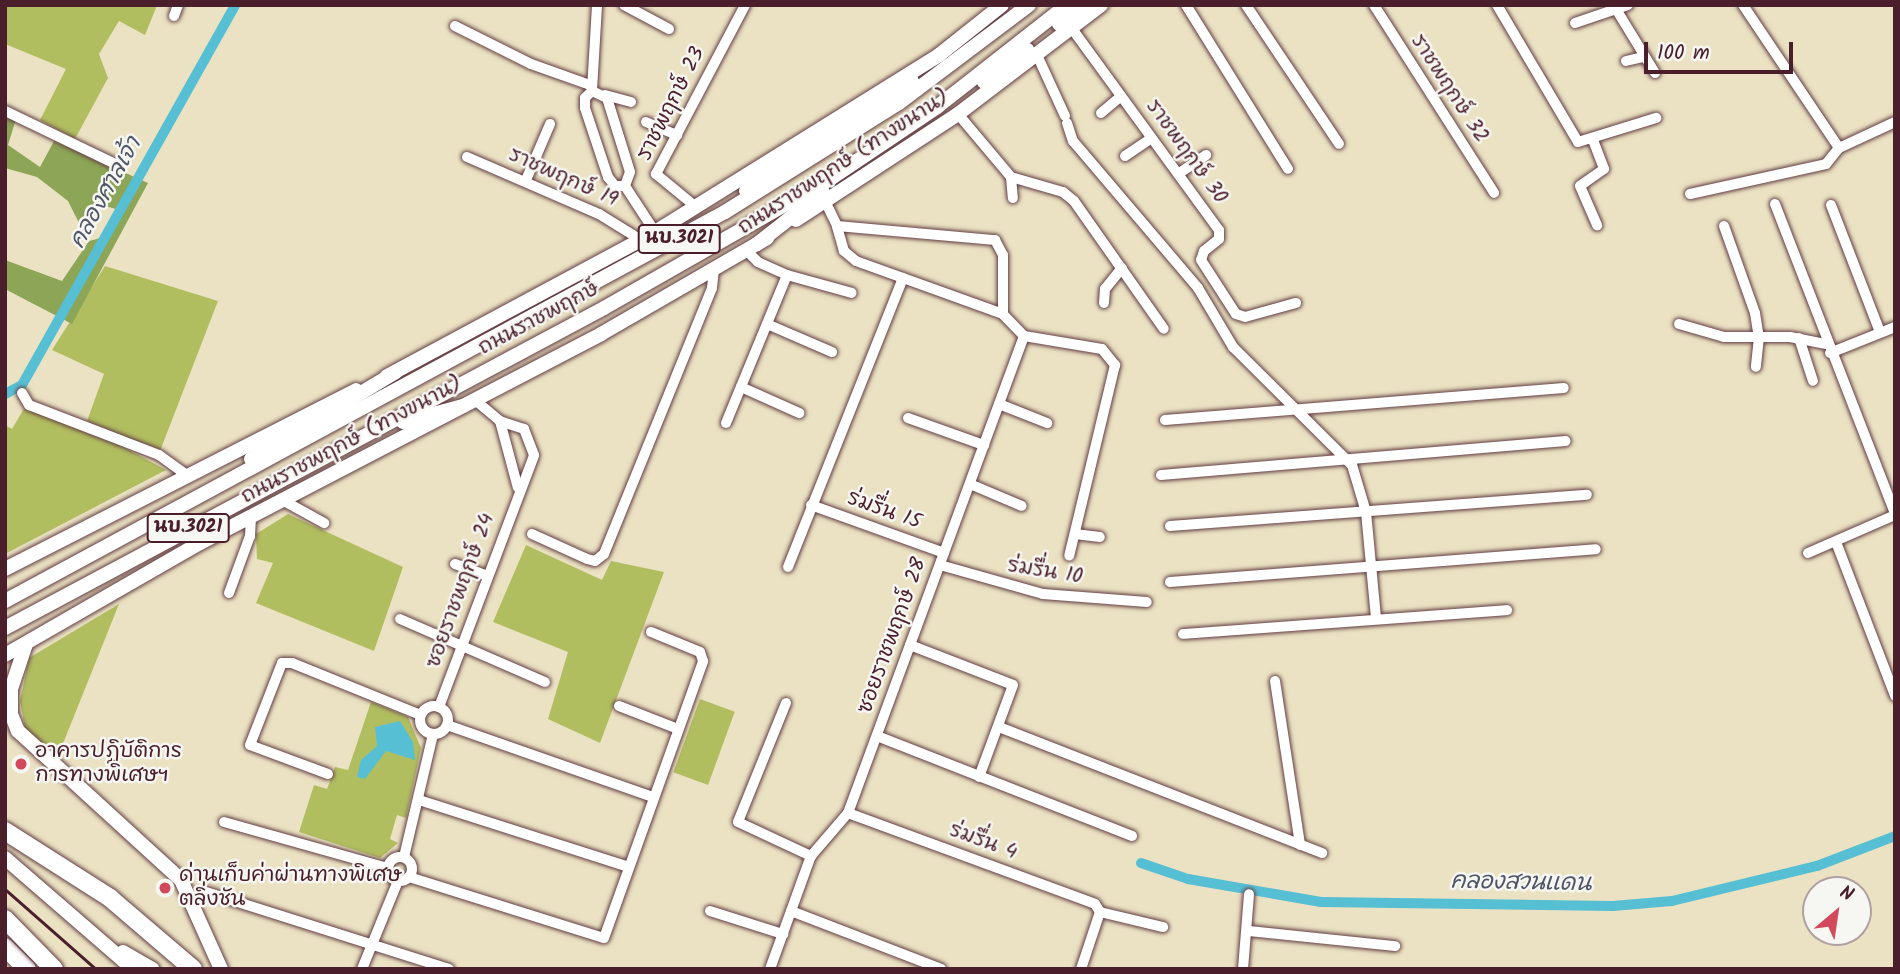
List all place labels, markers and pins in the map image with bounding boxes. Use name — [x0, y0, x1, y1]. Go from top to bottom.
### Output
place label: อาคารปฏิบัติการ การทางพิเศษฯ — [35, 739, 182, 789]
marker: อาคารปฏิบัติการ การทางพิเศษฯ — [13, 756, 29, 772]
place label: ด่านเก็บค่าผ่านทางพิเศษ ตลิ่งชัน — [179, 863, 402, 913]
marker: ด่านเก็บค่าผ่านทางพิเศษ ตลิ่งชัน — [157, 880, 173, 896]

